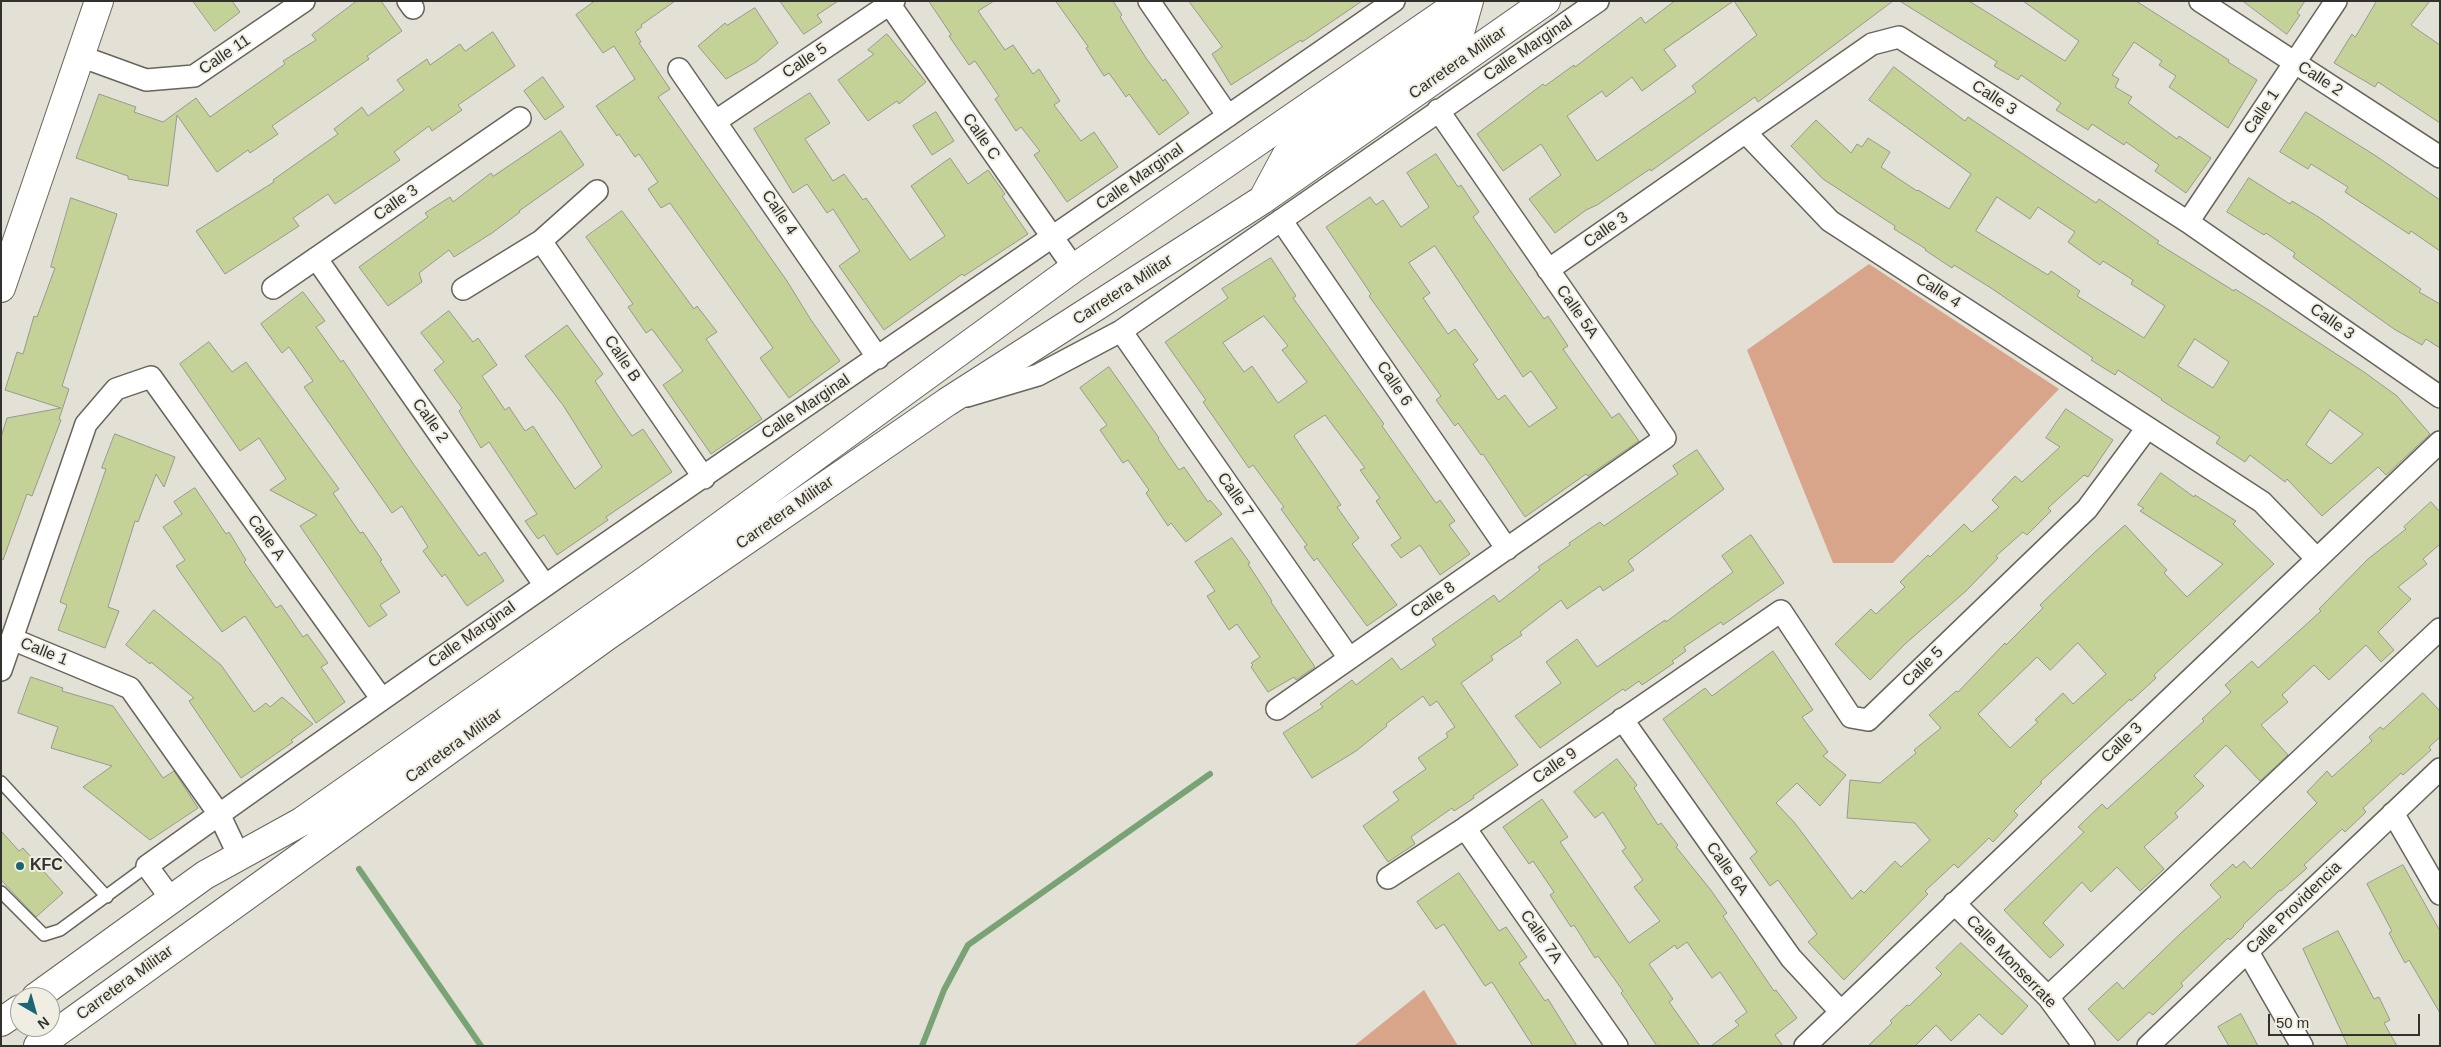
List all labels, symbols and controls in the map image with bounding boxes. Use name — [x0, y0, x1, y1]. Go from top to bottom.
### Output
street label: Calle Marginal — [1480, 12, 1576, 86]
street label: Carretera Militar — [1406, 22, 1510, 104]
street label: Calle 11 — [196, 31, 254, 79]
street label: Calle 5 — [779, 39, 831, 83]
street label: Calle 2 — [2294, 57, 2346, 101]
street label: Calle 3 — [1968, 76, 2020, 120]
street label: Calle 1 — [2240, 86, 2284, 138]
street label: Calle C — [958, 110, 1004, 164]
street label: Calle Marginal — [1093, 140, 1187, 214]
street label: Calle 3 — [370, 181, 422, 225]
street label: Calle 4 — [757, 187, 801, 239]
street label: Calle 3 — [1580, 208, 1632, 252]
street label: Carretera Militar — [1070, 251, 1176, 329]
street label: Calle 4 — [1912, 269, 1964, 313]
street label: Calle 5A — [1552, 282, 1602, 342]
street label: Calle 3 — [2306, 300, 2358, 344]
street label: Calle B — [600, 332, 644, 386]
street label: Calle 6 — [1372, 358, 1416, 410]
street label: Calle Marginal — [758, 370, 854, 444]
street label: Calle 2 — [408, 395, 452, 447]
street label: Calle 7 — [1213, 469, 1257, 521]
street label: Carretera Militar — [733, 472, 837, 554]
street label: Calle A — [243, 511, 289, 565]
street label: Calle 8 — [1407, 578, 1459, 622]
street label: Calle Marginal — [425, 598, 519, 672]
street label: Calle 1 — [17, 634, 71, 670]
street label: Calle 5 — [1898, 643, 1948, 691]
street label: Carretera Militar — [402, 705, 506, 787]
street label: Calle 3 — [2097, 719, 2147, 767]
street label: Calle 9 — [1529, 744, 1581, 788]
street label: Calle 6A — [1702, 839, 1752, 899]
place label: KFC — [30, 856, 63, 876]
street label: Calle Providencia — [2243, 858, 2345, 958]
marker: KFC — [14, 860, 26, 872]
street label: Calle 7A — [1516, 907, 1566, 967]
street label: Calle Monserrate — [1962, 912, 2060, 1012]
street label: Carretera Militar — [73, 942, 177, 1024]
north arrow — [10, 987, 60, 1037]
scale bar — [2271, 1004, 2424, 1036]
text: N — [35, 1014, 53, 1032]
text: 50 m — [2276, 1014, 2309, 1031]

